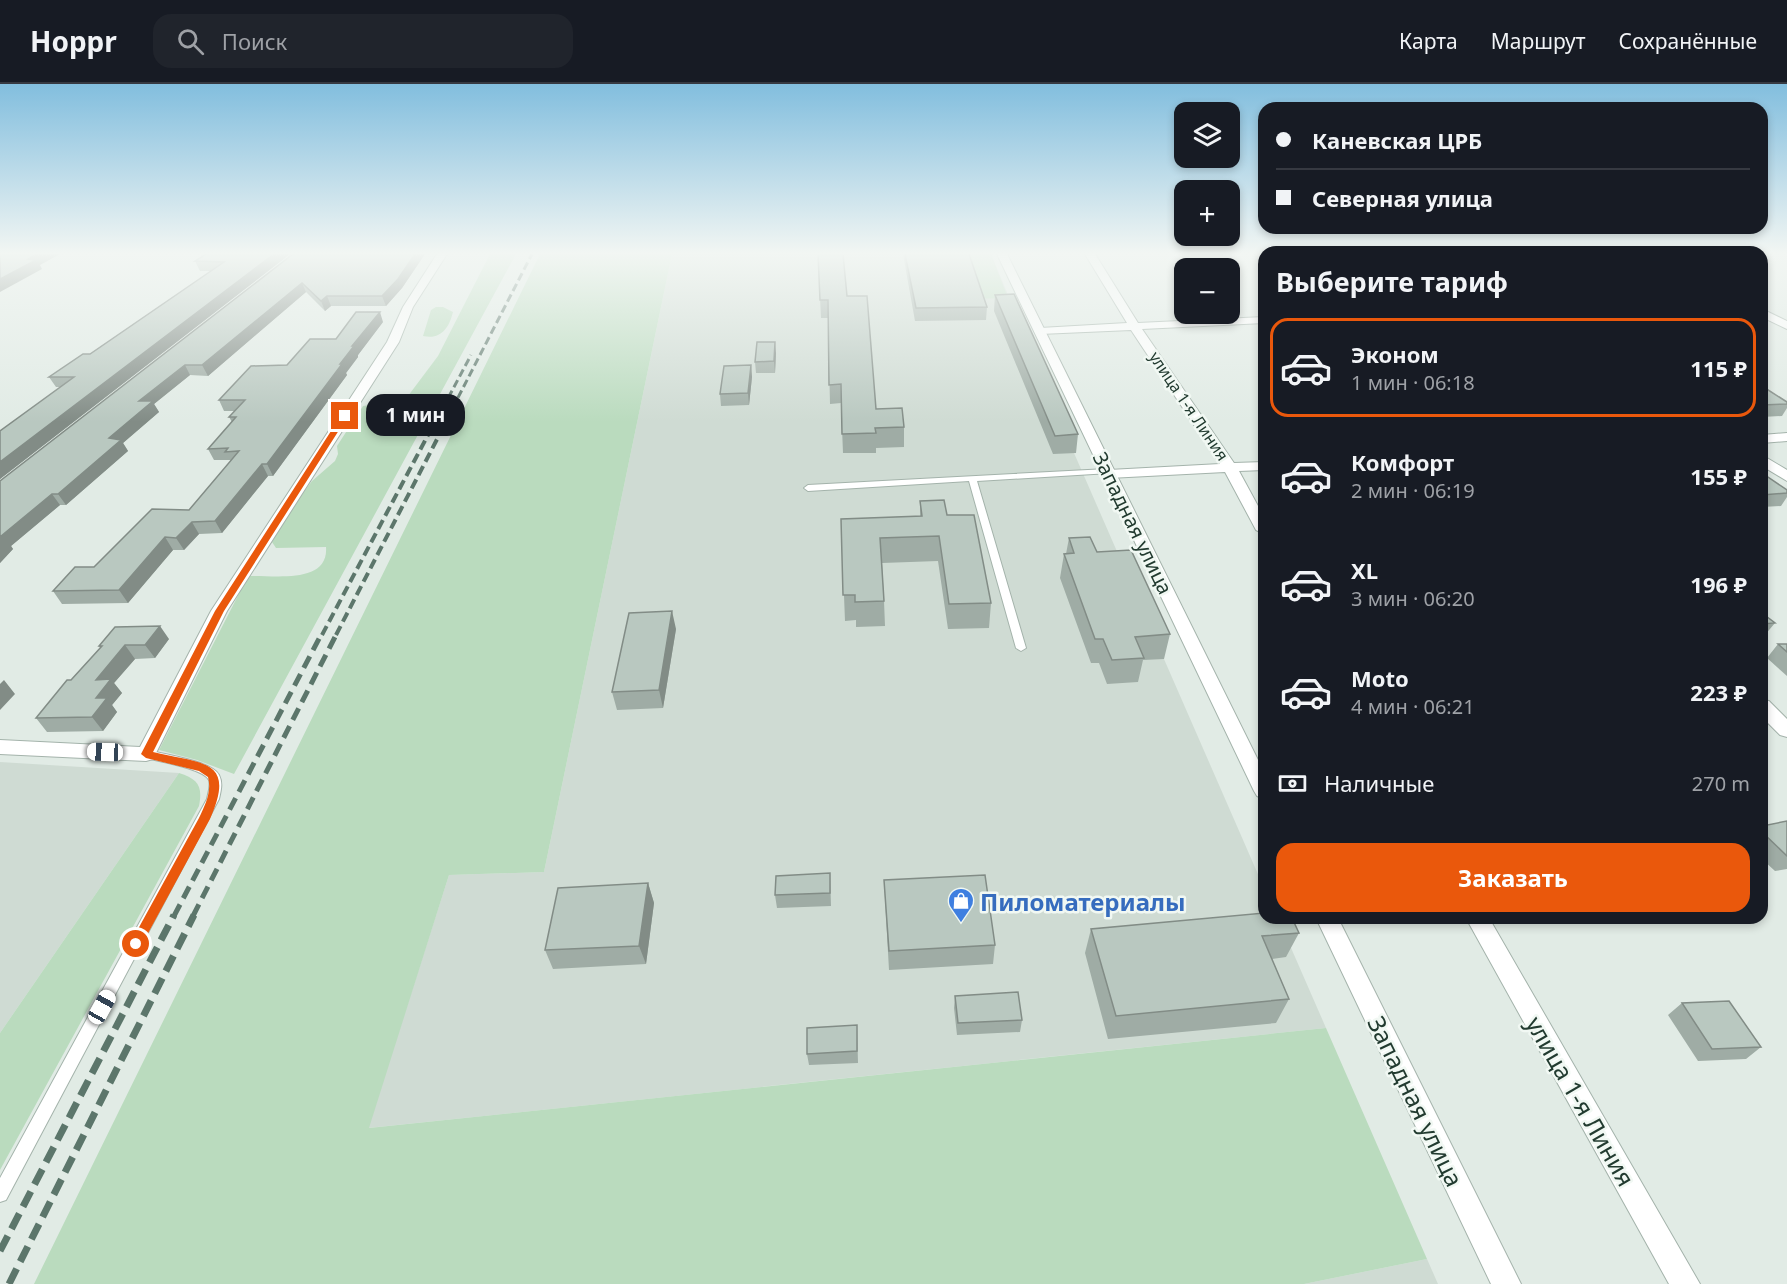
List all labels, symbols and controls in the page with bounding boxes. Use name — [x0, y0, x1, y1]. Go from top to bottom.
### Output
search box — [153, 14, 573, 68]
text: Hoppr — [30, 22, 117, 60]
icon: search — [174, 25, 207, 58]
text: Поиск — [222, 26, 287, 56]
text: Карта — [1399, 27, 1458, 55]
text: Маршрут — [1491, 27, 1586, 55]
text: Сохранённые — [1619, 27, 1757, 55]
map controls — [1174, 102, 1240, 324]
button: layers — [1174, 102, 1240, 168]
text: Каневская ЦРБ — [1312, 125, 1482, 155]
button: + — [1174, 180, 1240, 246]
text: Северная улица — [1312, 183, 1493, 213]
button: − — [1174, 258, 1240, 324]
text: Выберите тариф — [1276, 263, 1508, 300]
text: Эконом — [1351, 339, 1439, 369]
icon: car — [1279, 341, 1333, 395]
street label: улица 1-я Линия — [1144, 347, 1234, 465]
text: 115 ₽ — [1690, 353, 1747, 383]
text: 1 мин · 06:18 — [1351, 369, 1475, 396]
callout: 1 мин — [366, 395, 465, 437]
text: 1 мин — [386, 401, 445, 428]
route end — [331, 402, 358, 429]
street label: Западная улица — [1087, 447, 1179, 599]
text: Комфорт — [1351, 447, 1454, 477]
icon: car — [1279, 449, 1333, 503]
text: 155 ₽ — [1690, 461, 1747, 491]
text: 2 мин · 06:19 — [1351, 477, 1475, 504]
text: XL — [1351, 555, 1378, 585]
icon: car — [1279, 557, 1333, 611]
text: 196 ₽ — [1690, 569, 1747, 599]
text: 3 мин · 06:20 — [1351, 585, 1475, 612]
text: Moto — [1351, 663, 1409, 693]
icon: car — [1279, 665, 1333, 719]
text: 223 ₽ — [1690, 677, 1747, 707]
text: 4 мин · 06:21 — [1351, 693, 1475, 720]
car — [87, 742, 123, 762]
icon: cash — [1276, 767, 1309, 800]
text: Наличные — [1324, 768, 1434, 798]
text: 270 m — [1692, 770, 1750, 797]
button: Заказать — [1276, 843, 1750, 912]
place label: Пиломатериалы — [980, 885, 1186, 918]
shop icon: Пиломатериалы — [946, 886, 976, 924]
route start — [122, 930, 149, 957]
car — [85, 987, 119, 1027]
street label: Западная улица — [1360, 1010, 1472, 1192]
street label: улица 1-я Линия — [1519, 1010, 1643, 1192]

